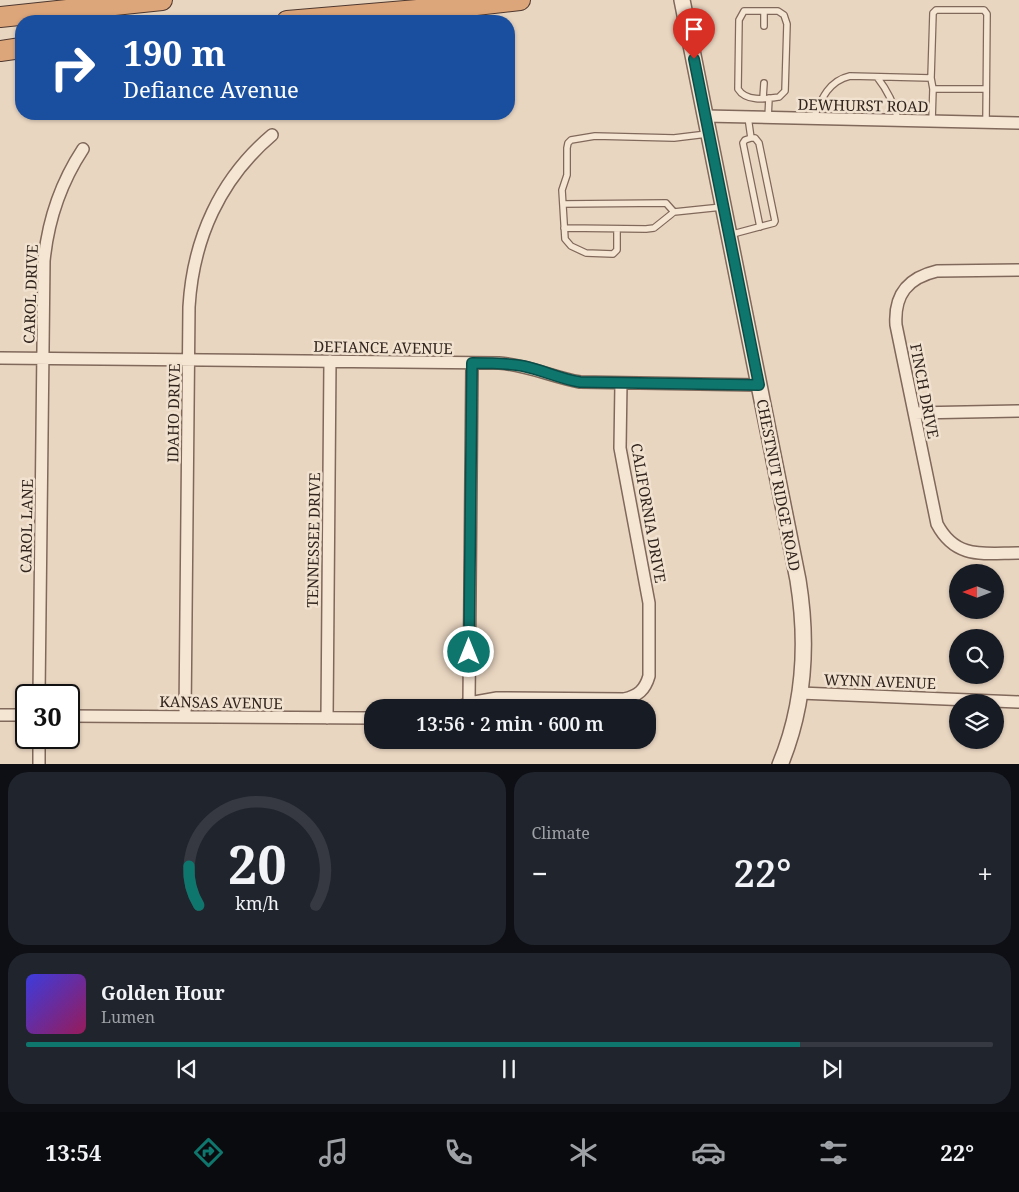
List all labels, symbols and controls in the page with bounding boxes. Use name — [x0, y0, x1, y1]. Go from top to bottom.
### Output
pin — [673, 8, 715, 59]
icon: arrive — [680, 15, 708, 43]
text: 190 m — [123, 29, 226, 76]
icon: right — [40, 35, 105, 100]
text: Defiance Avenue — [123, 74, 299, 104]
street label: DEWHURST ROAD — [797, 94, 929, 116]
street label: CAROL DRIVE — [18, 244, 42, 344]
street label: DEFIANCE AVENUE — [313, 336, 453, 358]
street label: FINCH DRIVE — [906, 342, 944, 440]
street label: IDAHO DRIVE — [162, 363, 184, 463]
street label: CHESTNUT RIDGE ROAD — [753, 397, 806, 573]
street label: CALIFORNIA DRIVE — [627, 442, 671, 584]
street label: TENNESSEE DRIVE — [302, 472, 324, 608]
street label: CAROL LANE — [15, 479, 37, 573]
north arrow — [949, 564, 1004, 619]
map controls — [949, 564, 1004, 749]
position arrow — [442, 625, 494, 677]
button: search — [949, 629, 1004, 684]
street label: WYNN AVENUE — [824, 669, 936, 693]
speed limit sign: 30 — [15, 684, 80, 749]
street label: KANSAS AVENUE — [159, 691, 283, 713]
button: layers — [949, 694, 1004, 749]
text: 13:56 · 2 min · 600 m — [416, 711, 604, 737]
text: Climate — [532, 822, 590, 844]
text: 20 — [227, 828, 286, 899]
text: 22° — [734, 846, 792, 898]
text: − — [532, 854, 548, 892]
text: + — [977, 854, 993, 892]
text: km/h — [235, 891, 279, 915]
text: Golden Hour — [101, 980, 225, 1006]
text: Lumen — [101, 1006, 155, 1028]
icon: previous — [173, 1055, 201, 1083]
icon: pause — [495, 1055, 523, 1083]
icon: next — [818, 1055, 846, 1083]
icon: directions — [191, 1135, 226, 1170]
icon: music — [316, 1135, 351, 1170]
icon: phone — [441, 1135, 476, 1170]
icon: climate — [566, 1135, 601, 1170]
icon: car — [691, 1135, 726, 1170]
icon: filters — [816, 1135, 851, 1170]
text: 13:54 — [45, 1137, 101, 1167]
text: 22° — [940, 1137, 974, 1167]

